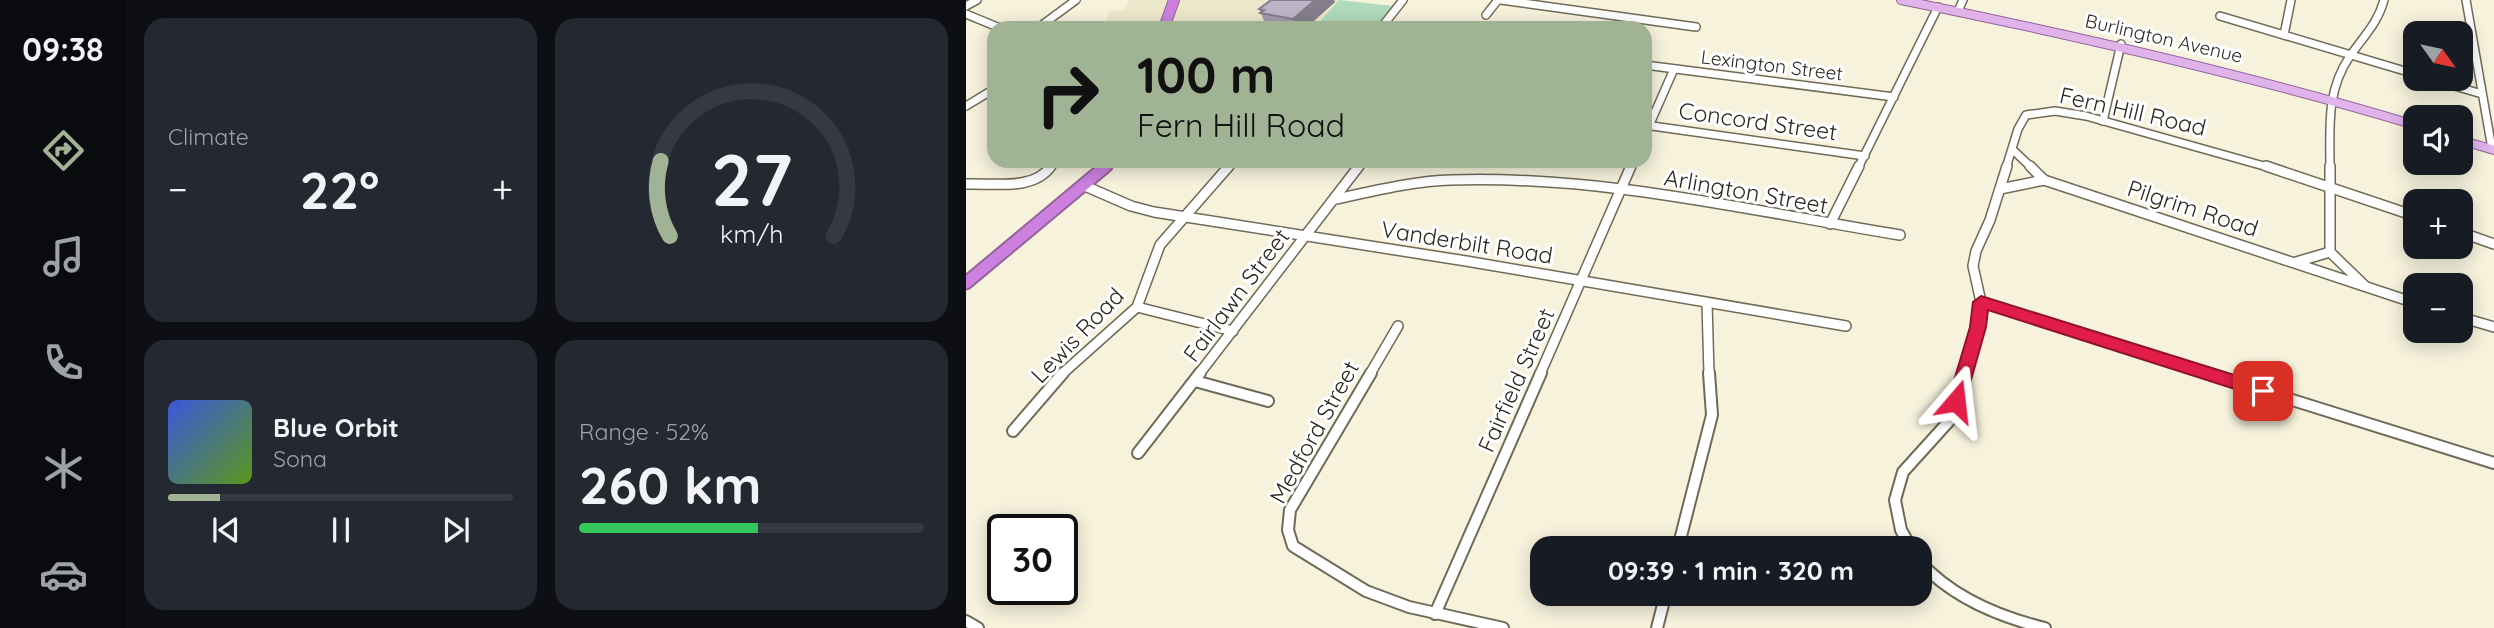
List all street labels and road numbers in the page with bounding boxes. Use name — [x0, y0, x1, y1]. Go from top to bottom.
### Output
street label: Burlington Avenue — [2083, 8, 2245, 68]
street label: Lexington Street — [1700, 44, 1844, 86]
street label: Fern Hill Road — [2057, 80, 2209, 142]
street label: Concord Street — [1677, 96, 1839, 146]
street label: Arlington Street — [1662, 162, 1830, 220]
street label: Pilgrim Road — [2124, 173, 2262, 243]
street label: Vanderbilt Road — [1379, 214, 1555, 270]
street label: Fairlawn Street — [1177, 223, 1296, 367]
street label: Lewis Road — [1024, 281, 1130, 389]
street label: Fairfield Street — [1471, 303, 1561, 457]
street label: Medford Street — [1263, 355, 1365, 508]

